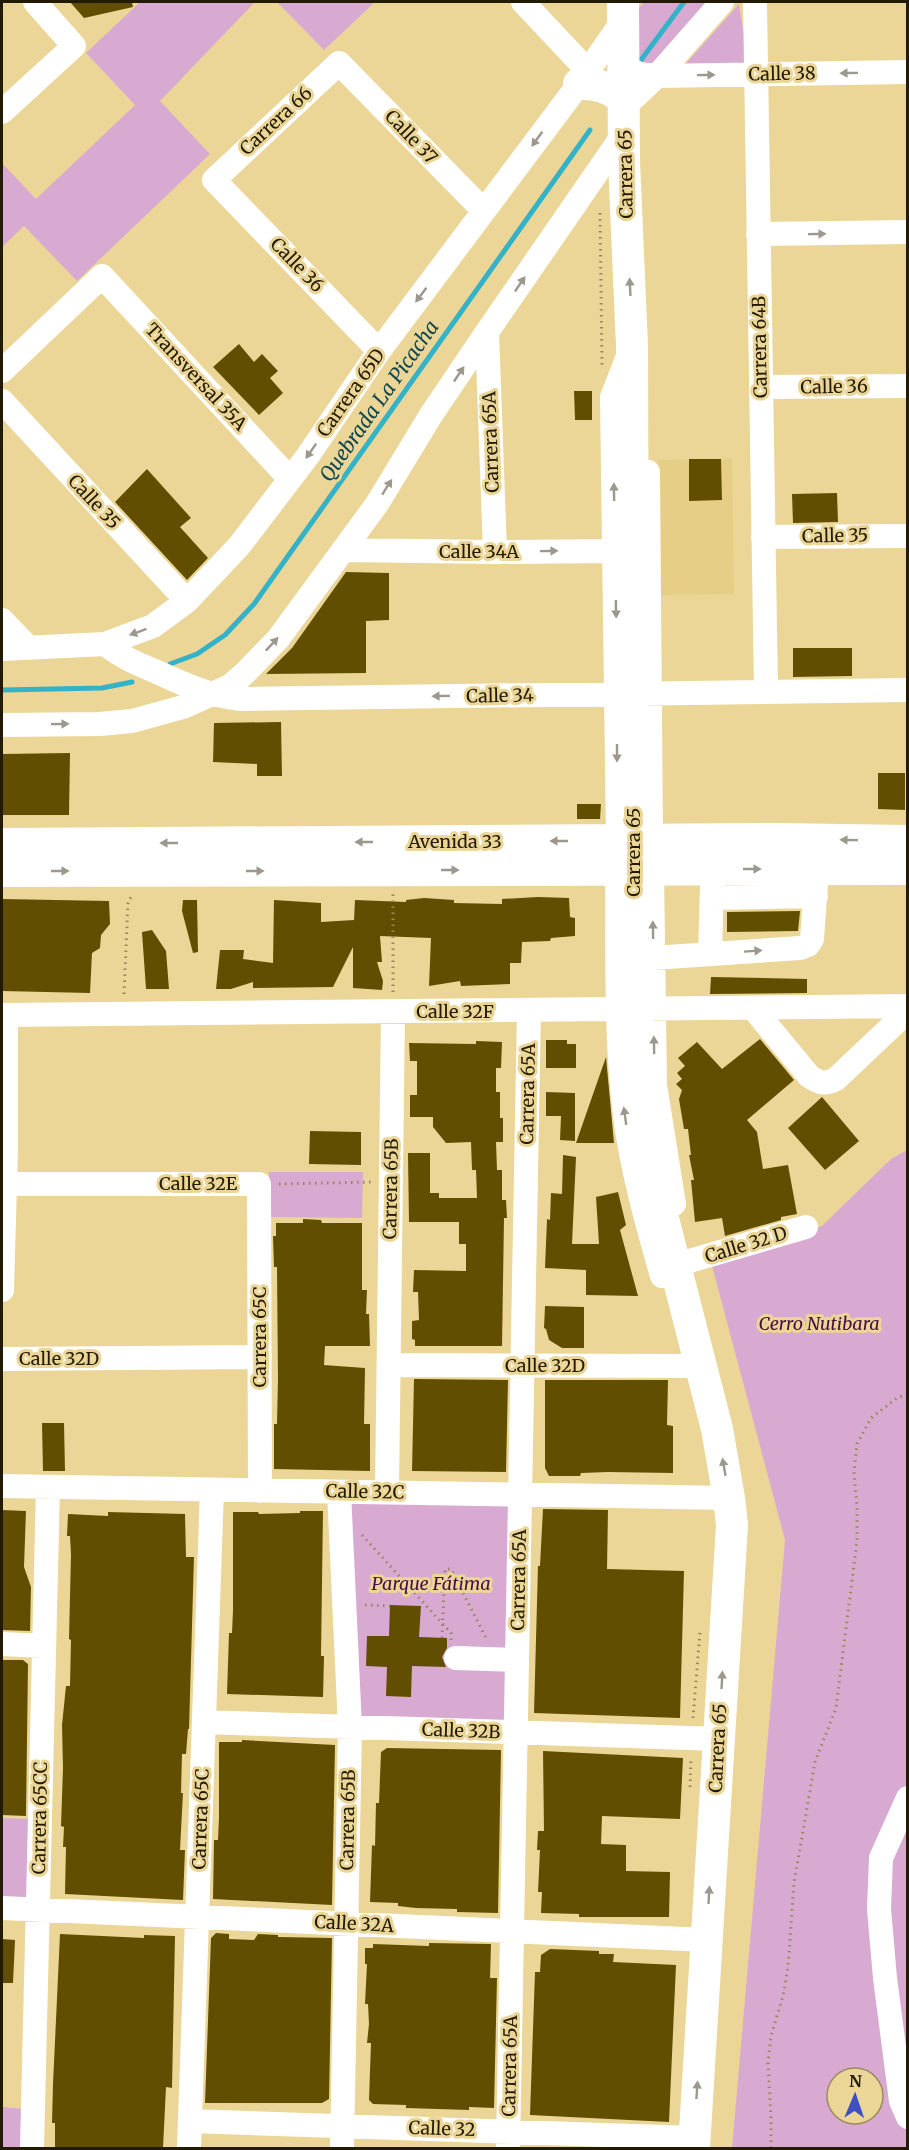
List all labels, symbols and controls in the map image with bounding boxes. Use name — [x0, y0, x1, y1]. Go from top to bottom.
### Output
street label: Calle 38 — [748, 61, 816, 86]
one-way arrow — [840, 68, 859, 78]
one-way arrow — [697, 70, 716, 80]
street label: Carrera 66 — [235, 81, 317, 160]
street label: Calle 37 — [380, 105, 443, 169]
street label: Carrera 65 — [613, 129, 638, 219]
one-way arrow — [531, 130, 543, 146]
one-way arrow — [807, 229, 826, 238]
street label: Calle 36 — [266, 232, 329, 297]
one-way arrow — [514, 276, 525, 292]
one-way arrow — [625, 278, 634, 297]
one-way arrow — [415, 288, 427, 303]
street label: Carrera 64B — [747, 296, 772, 398]
water label: Quebrada La Picacha — [314, 315, 444, 486]
street label: Transversal 35A — [141, 318, 252, 435]
street label: Carrera 65D — [312, 344, 389, 441]
one-way arrow — [453, 366, 464, 382]
street label: Calle 36 — [800, 374, 868, 399]
street label: Carrera 65A — [477, 391, 504, 493]
one-way arrow — [305, 443, 317, 459]
street label: Calle 35 — [63, 470, 125, 534]
one-way arrow — [382, 479, 393, 495]
one-way arrow — [609, 483, 619, 502]
street label: Calle 35 — [802, 523, 868, 548]
street label: Calle 34A — [439, 540, 519, 563]
one-way arrow — [539, 547, 558, 556]
one-way arrow — [611, 600, 620, 619]
one-way arrow — [129, 627, 147, 637]
one-way arrow — [265, 637, 279, 652]
street label: Calle 34 — [466, 683, 534, 708]
one-way arrow — [431, 692, 450, 701]
one-way arrow — [50, 719, 69, 729]
one-way arrow — [612, 743, 622, 762]
street label: Carrera 65 — [622, 807, 645, 897]
street label: Avenida 33 — [407, 830, 502, 853]
one-way arrow — [840, 835, 859, 845]
one-way arrow — [550, 836, 569, 846]
one-way arrow — [355, 837, 374, 847]
one-way arrow — [160, 838, 179, 848]
one-way arrow — [743, 864, 762, 874]
one-way arrow — [440, 865, 459, 875]
one-way arrow — [50, 866, 69, 876]
one-way arrow — [245, 866, 264, 876]
one-way arrow — [648, 920, 658, 939]
one-way arrow — [744, 946, 763, 956]
street label: Calle 32F — [416, 1000, 494, 1023]
one-way arrow — [649, 1035, 659, 1054]
street label: Carrera 65A — [515, 1043, 540, 1145]
one-way arrow — [621, 1107, 630, 1126]
street label: Carrera 65B — [378, 1138, 403, 1240]
street label: Calle 32E — [159, 1172, 238, 1195]
street label: Calle 32 D — [702, 1221, 790, 1268]
street label: Carrera 65C — [248, 1286, 271, 1388]
park label: Cerro Nutibara — [758, 1312, 880, 1335]
street label: Calle 32D — [19, 1347, 99, 1370]
street label: Calle 32D — [505, 1354, 585, 1377]
one-way arrow — [719, 1458, 728, 1477]
street label: Calle 32C — [326, 1479, 405, 1504]
street label: Carrera 65A — [506, 1529, 531, 1631]
park label: Parque Fátima — [371, 1572, 491, 1595]
one-way arrow — [718, 1670, 727, 1689]
street label: Carrera 65 — [704, 1703, 731, 1793]
street label: Calle 32B — [421, 1718, 501, 1743]
street label: Carrera 65CC — [27, 1761, 52, 1875]
street label: Carrera 65C — [187, 1768, 214, 1870]
street label: Carrera 65B — [335, 1769, 360, 1871]
one-way arrow — [705, 1886, 714, 1905]
street label: Calle 32A — [314, 1910, 395, 1937]
street label: Carrera 65A — [497, 2015, 522, 2117]
north arrow — [825, 2066, 885, 2126]
text: N — [849, 2071, 863, 2091]
one-way arrow — [693, 2081, 702, 2100]
street label: Calle 32 — [408, 2116, 476, 2141]

